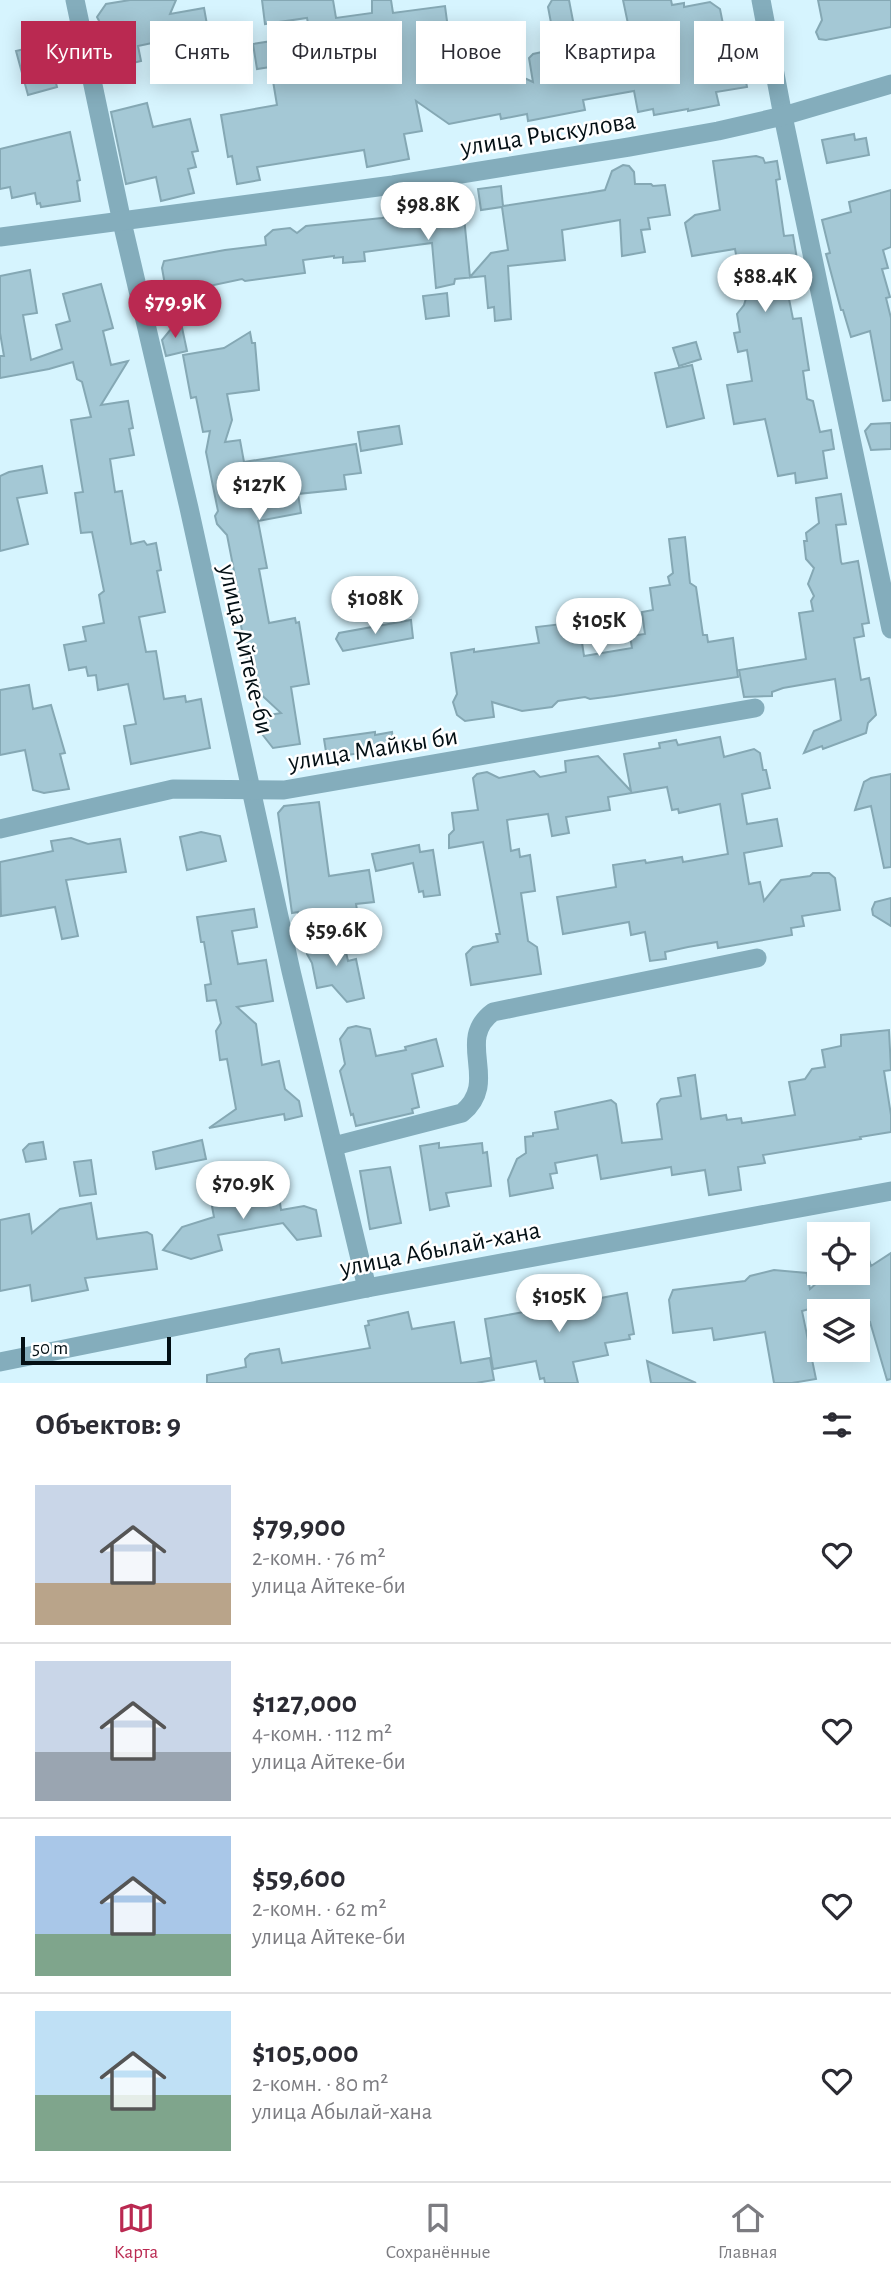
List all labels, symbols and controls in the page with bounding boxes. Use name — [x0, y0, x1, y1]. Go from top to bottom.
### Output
chip: Купить — [21, 21, 136, 84]
chip: Снять — [150, 21, 253, 84]
chip: Фильтры — [267, 21, 402, 84]
chip: Новое — [416, 21, 526, 84]
chip: Квартира — [540, 21, 680, 84]
chip: Дом — [694, 21, 784, 84]
street label: улица Рыскулова — [458, 107, 638, 161]
pin: $98.8K — [371, 182, 485, 242]
text: $98.8K — [397, 193, 459, 216]
pin: $88.4K — [708, 254, 822, 314]
text: $88.4K — [733, 265, 797, 288]
pin: $79.9K — [118, 280, 232, 340]
text: $79.9K — [144, 291, 206, 314]
pin: $127K — [210, 462, 308, 522]
text: $127K — [233, 473, 285, 496]
street label: улица Айтеке-би — [214, 561, 278, 737]
pin: $108K — [326, 576, 424, 636]
text: $108K — [347, 587, 403, 610]
pin: $105K — [550, 598, 648, 658]
text: $105K — [572, 609, 626, 632]
street label: улица Майкы би — [286, 723, 460, 775]
pin: $59.6K — [279, 908, 393, 968]
text: $59.6K — [305, 919, 367, 942]
pin: $70.9K — [186, 1162, 300, 1221]
text: $70.9K — [212, 1172, 274, 1195]
street label: улица Абылай-хана — [337, 1217, 543, 1281]
map controls — [807, 1222, 870, 1362]
button: locate — [807, 1222, 870, 1285]
pin: $105K — [510, 1274, 608, 1334]
text: $105K — [532, 1285, 586, 1308]
button: layers — [807, 1299, 870, 1362]
scale bar — [21, 1334, 172, 1366]
text: 50 m — [32, 1339, 68, 1358]
icon: filters — [818, 1406, 856, 1444]
text: Объектов: 9 — [35, 1410, 181, 1440]
text: $79,900 — [252, 1512, 346, 1542]
icon: home — [91, 1513, 175, 1597]
icon: heart — [818, 1536, 856, 1574]
text: 2-комн. · 76 m² — [252, 1547, 386, 1570]
text: улица Айтеке-би — [252, 1575, 406, 1598]
text: $127,000 — [252, 1688, 357, 1718]
icon: home — [91, 1689, 175, 1773]
icon: heart — [818, 1712, 856, 1750]
text: 4-комн. · 112 m² — [252, 1723, 392, 1746]
text: улица Айтеке-би — [252, 1751, 406, 1774]
text: $59,600 — [252, 1863, 346, 1893]
icon: home — [91, 1864, 175, 1948]
icon: heart — [818, 1887, 856, 1925]
text: 2-комн. · 62 m² — [252, 1898, 386, 1921]
text: улица Айтеке-би — [252, 1926, 406, 1949]
text: $105,000 — [252, 2038, 359, 2068]
icon: home — [91, 2039, 175, 2123]
icon: heart — [818, 2062, 856, 2100]
text: 2-комн. · 80 m² — [252, 2073, 388, 2096]
text: улица Абылай-хана — [252, 2101, 432, 2124]
tab: Карта — [114, 2199, 158, 2264]
tab: Сохранённые — [385, 2199, 490, 2264]
tab: Главная — [718, 2199, 777, 2264]

